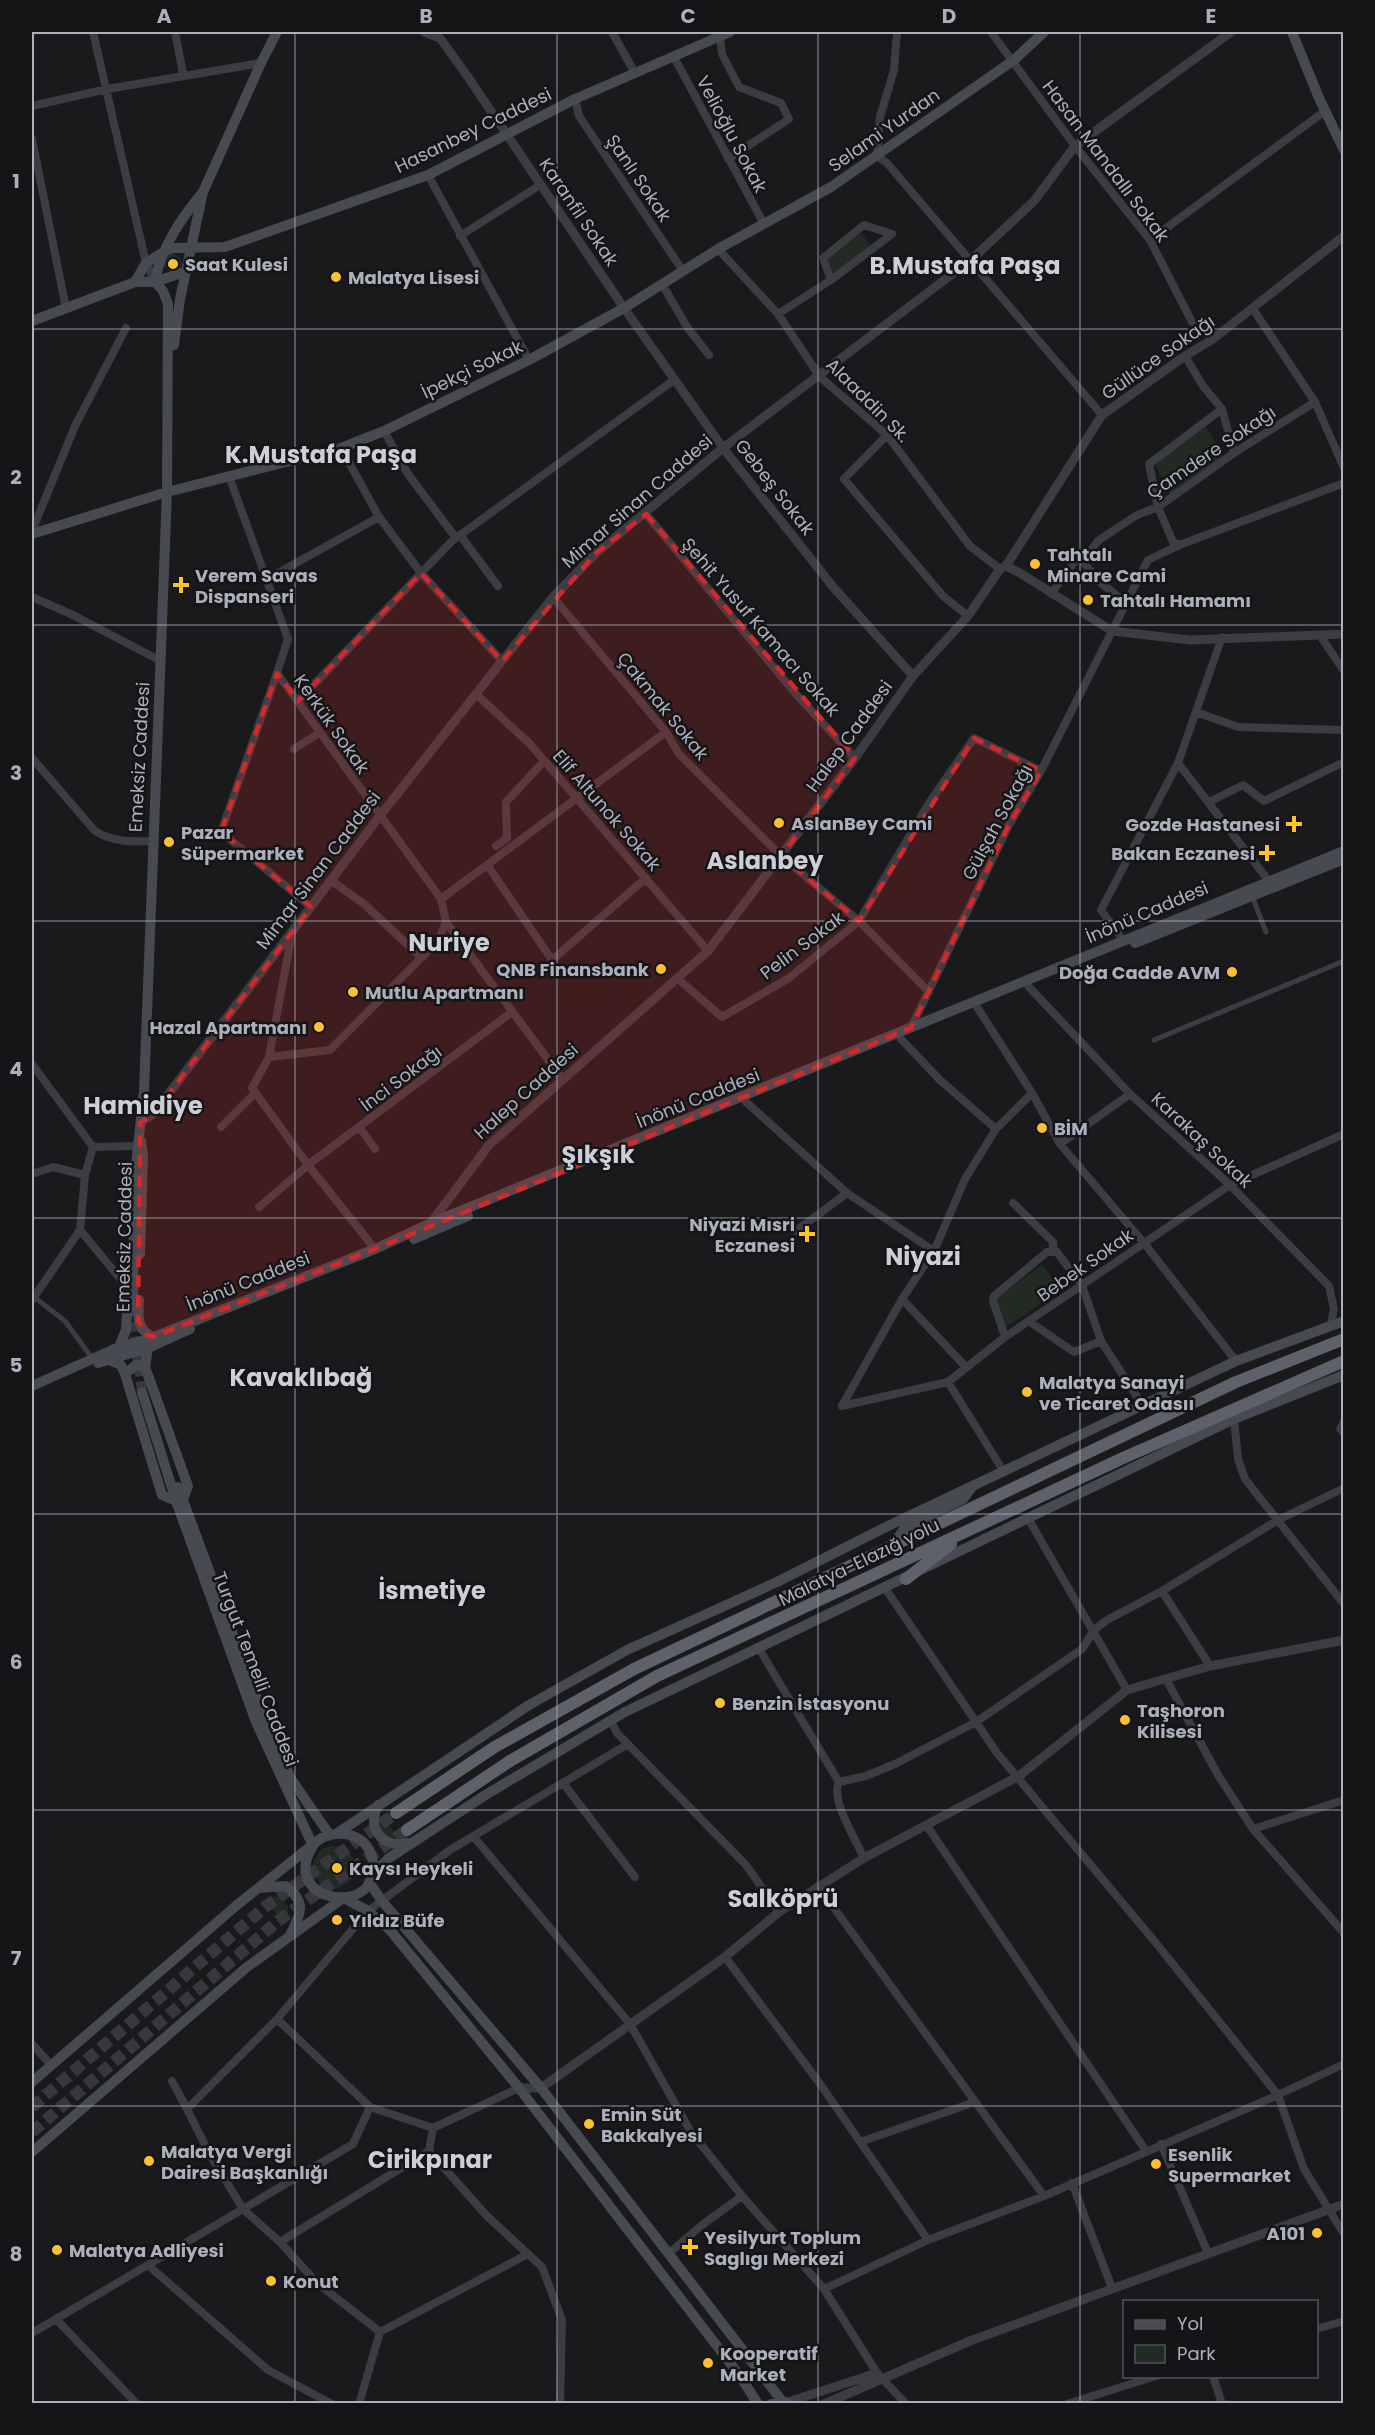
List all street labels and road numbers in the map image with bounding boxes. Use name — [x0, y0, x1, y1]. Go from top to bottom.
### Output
street label: Velioğlu Sokak — [691, 71, 774, 198]
street label: Hasan Mandallı Sokak — [1037, 75, 1176, 248]
street label: Hasanbey Caddesi — [391, 81, 555, 179]
street label: Selami Yurdan — [823, 82, 945, 178]
street label: Şanlı Sokak — [600, 129, 678, 227]
street label: Karanfil Sokak — [533, 153, 625, 272]
street label: Güllüce Sokağı — [1096, 309, 1220, 405]
street label: İpekçi Sokak — [417, 333, 528, 404]
street label: Alaaddin Sk. — [820, 352, 916, 448]
street label: Çamdere Sokağı — [1142, 399, 1280, 505]
street label: Mimar Sinan Caddesi — [556, 428, 718, 574]
street label: Gebeş Sokak — [730, 434, 821, 541]
street label: Şehit Yusuf Kamacı Sokak — [676, 532, 846, 722]
street label: Çakmak Sokak — [611, 646, 715, 766]
street label: Kerkük Sokak — [288, 669, 376, 779]
street label: Halep Caddesi — [800, 675, 898, 797]
street label: Emeksiz Caddesi — [123, 681, 155, 833]
street label: Elif Altunok Sokak — [547, 744, 667, 877]
street label: Gülşah Sokağı — [956, 760, 1038, 884]
street label: Mimar Sinan Caddesi — [250, 786, 386, 954]
street label: İnönü Caddesi — [1082, 875, 1212, 949]
street label: Pelin Sokak — [755, 905, 850, 985]
street label: Halep Caddesi — [468, 1037, 584, 1145]
street label: İnci Sokağı — [355, 1039, 447, 1117]
street label: İnönü Caddesi — [633, 1062, 763, 1134]
street label: Karakaş Sokak — [1146, 1086, 1259, 1194]
street label: Emeksiz Caddesi — [110, 1162, 138, 1312]
street label: Bebek Sokak — [1032, 1222, 1139, 1307]
street label: İnönü Caddesi — [183, 1245, 313, 1317]
street label: Malatya-Elazığ yolu — [774, 1512, 944, 1612]
street label: Turgut Temelli Caddesi — [207, 1568, 305, 1770]

